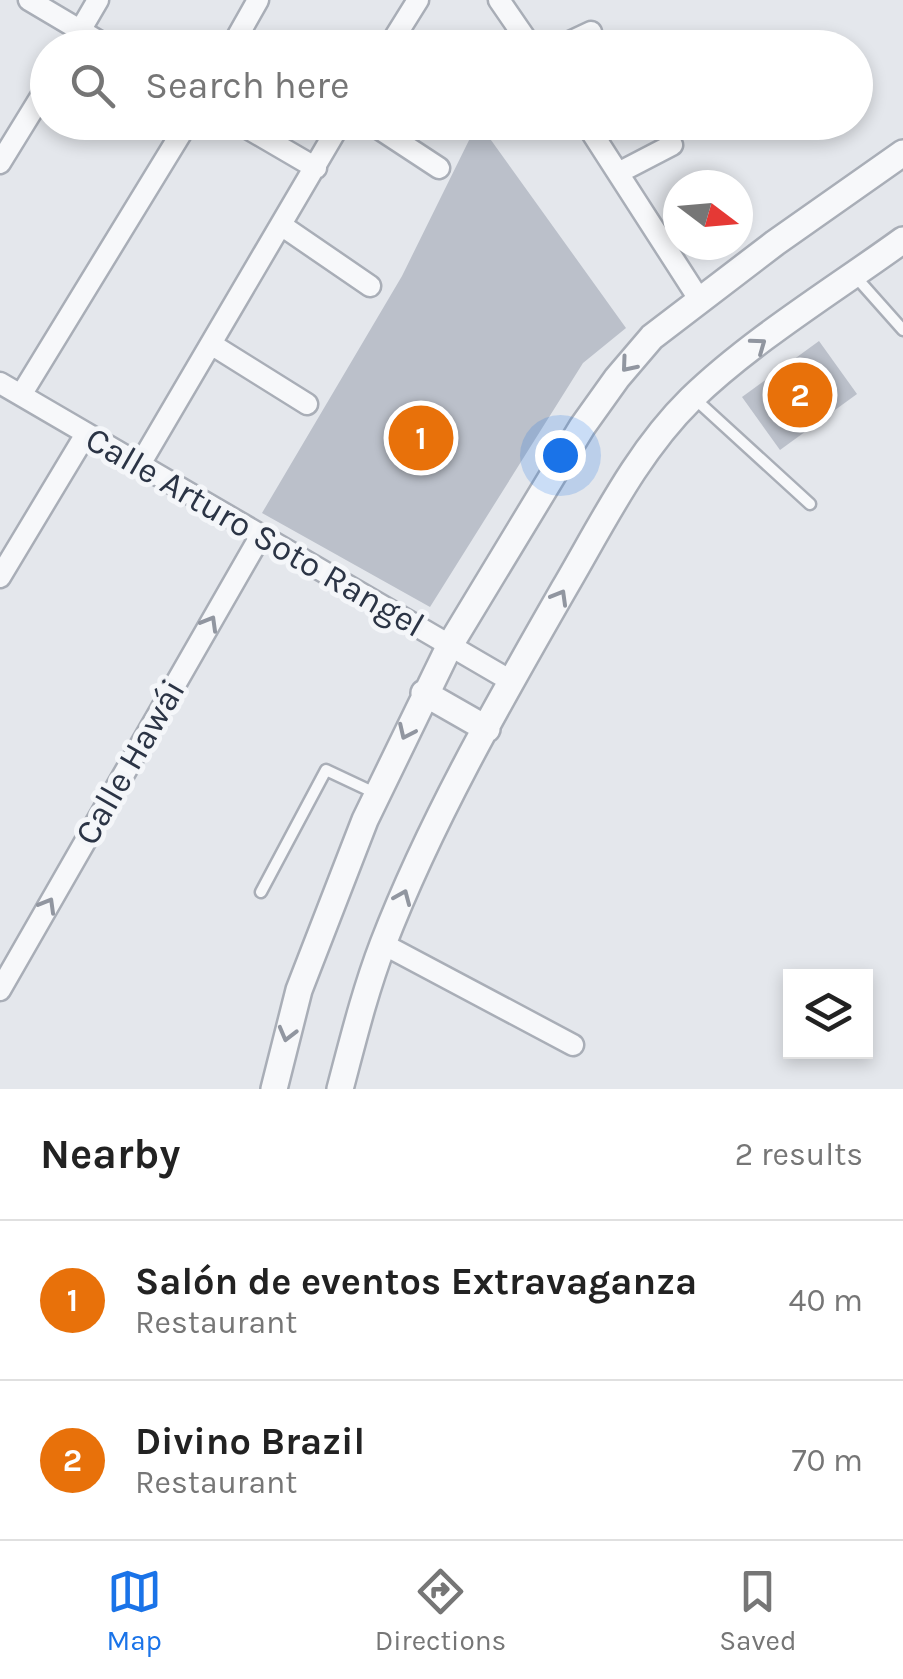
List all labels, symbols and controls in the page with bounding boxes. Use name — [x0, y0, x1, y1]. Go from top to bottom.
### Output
search box — [30, 30, 873, 140]
icon: search — [65, 58, 120, 113]
text: Search here — [145, 63, 349, 108]
north arrow — [663, 170, 753, 260]
one-way arrow — [748, 339, 766, 356]
one-way arrow — [622, 353, 640, 371]
pin: 2 — [768, 358, 832, 432]
pin: 1 — [388, 400, 454, 476]
street label: Calle Arturo Soto Rangel — [78, 418, 432, 646]
your location — [535, 430, 586, 481]
one-way arrow — [547, 590, 567, 608]
one-way arrow — [198, 616, 217, 634]
street label: Calle Hawái — [66, 672, 194, 852]
one-way arrow — [399, 722, 419, 740]
one-way arrow — [391, 889, 411, 907]
one-way arrow — [36, 898, 56, 916]
map controls — [783, 969, 873, 1059]
button: layers — [783, 969, 873, 1059]
one-way arrow — [278, 1025, 299, 1042]
text: Nearby — [40, 1129, 180, 1179]
text: 2 results — [735, 1136, 863, 1173]
text: Salón de eventos Extravaganza — [135, 1259, 697, 1304]
text: 1 — [67, 1282, 78, 1319]
text: 40 m — [789, 1282, 863, 1319]
text: Restaurant — [135, 1304, 297, 1341]
text: Divino Brazil — [135, 1419, 365, 1464]
text: 2 — [63, 1442, 82, 1479]
text: 70 m — [791, 1442, 863, 1479]
text: Restaurant — [135, 1464, 297, 1501]
tab: Map — [106, 1564, 162, 1657]
tab: Directions — [375, 1564, 506, 1657]
tab: Saved — [719, 1564, 797, 1657]

